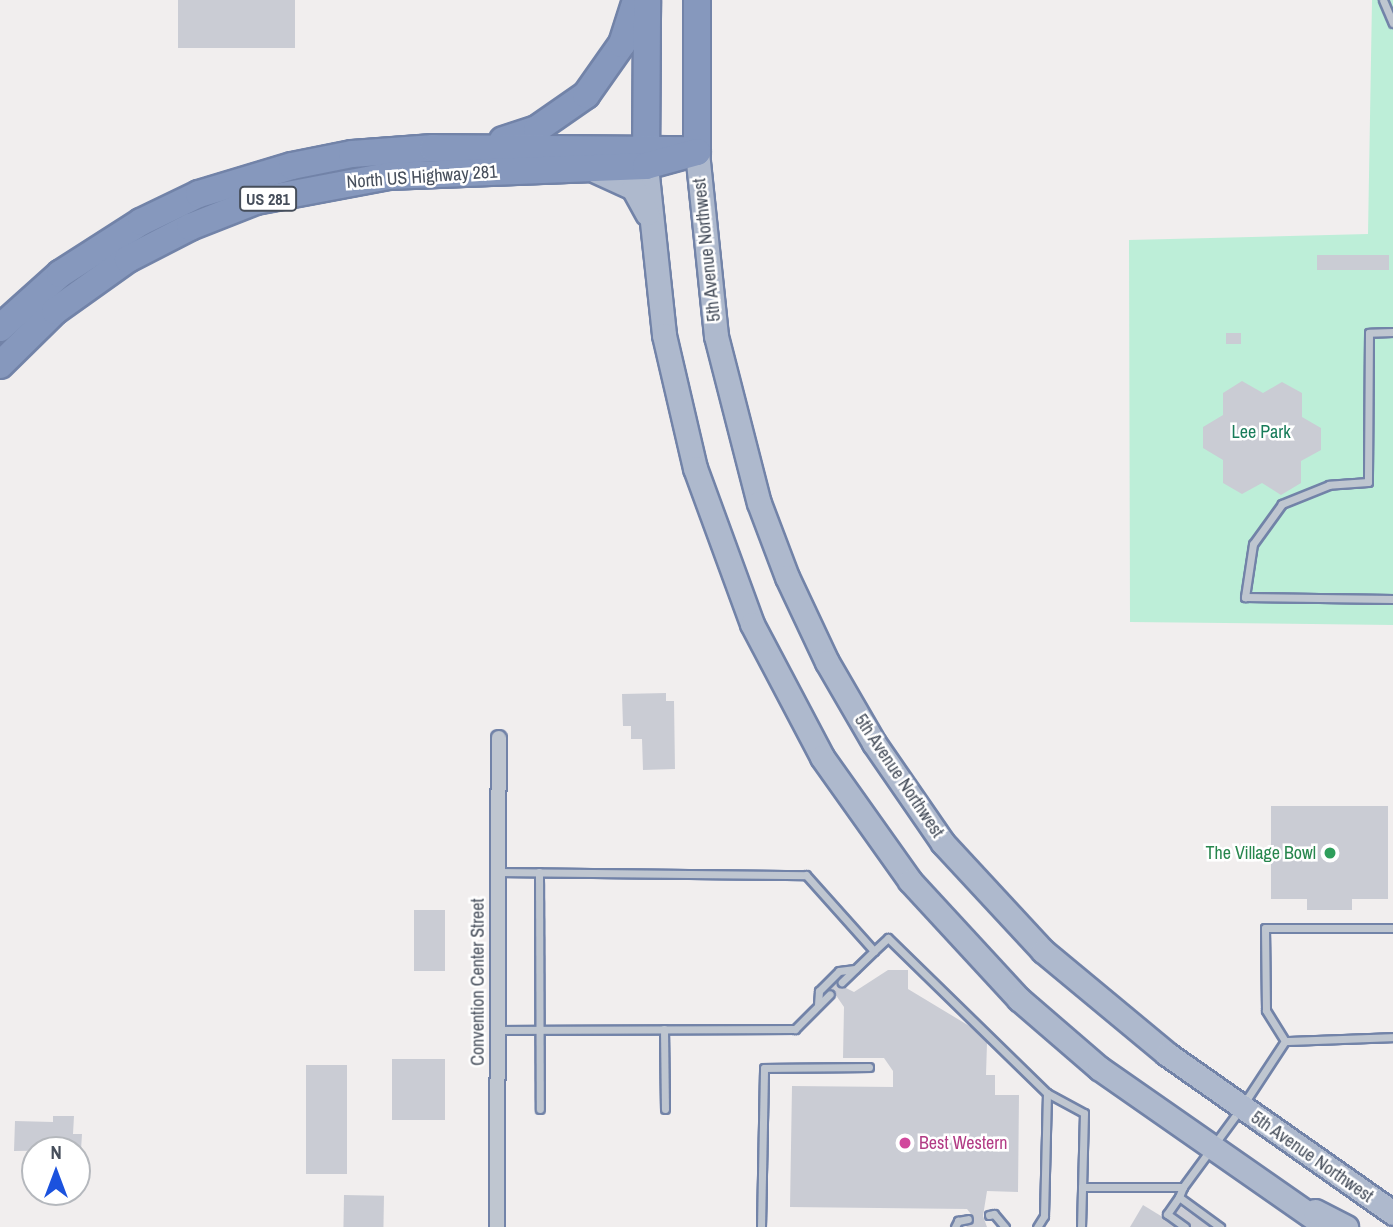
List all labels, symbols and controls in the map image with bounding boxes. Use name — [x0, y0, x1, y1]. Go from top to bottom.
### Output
street label: North US Highway 281 — [346, 161, 498, 193]
street label: 5th Avenue Northwest — [689, 177, 725, 323]
road number: US 281 — [238, 186, 298, 211]
park label: Lee Park — [1231, 421, 1291, 443]
street label: 5th Avenue Northwest — [850, 710, 948, 842]
place label: The Village Bowl — [1205, 842, 1316, 864]
marker: The Village Bowl — [1322, 845, 1338, 861]
street label: Convention Center Street — [467, 898, 489, 1066]
street label: 5th Avenue Northwest — [1246, 1107, 1378, 1207]
place label: Best Western — [919, 1132, 1007, 1154]
marker: Best Western — [897, 1135, 913, 1151]
north arrow — [21, 1136, 91, 1206]
text: N — [50, 1139, 62, 1165]

